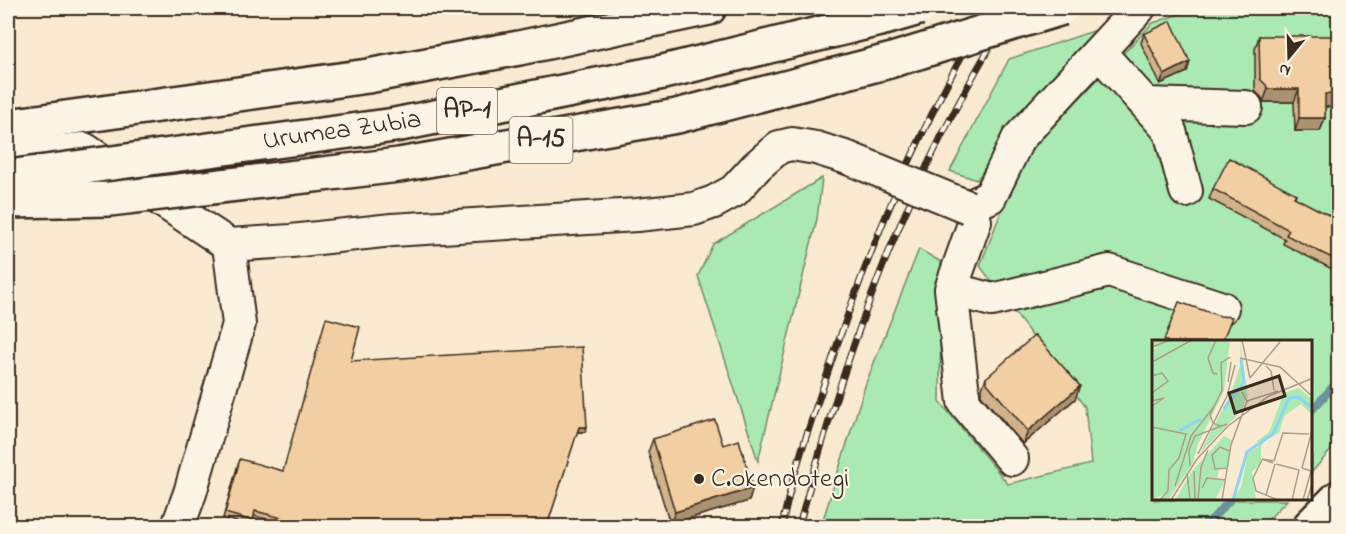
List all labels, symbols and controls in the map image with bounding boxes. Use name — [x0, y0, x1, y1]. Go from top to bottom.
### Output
north arrow — [1259, 27, 1319, 87]
text: N — [1276, 56, 1294, 82]
road number: AP-1 — [437, 88, 497, 134]
street label: Urumea Zubia — [260, 101, 424, 161]
road number: A-15 — [510, 117, 572, 163]
inset map — [1152, 340, 1313, 501]
place label: C.okendotegi — [711, 460, 849, 499]
marker: C.okendotegi — [692, 472, 706, 486]

